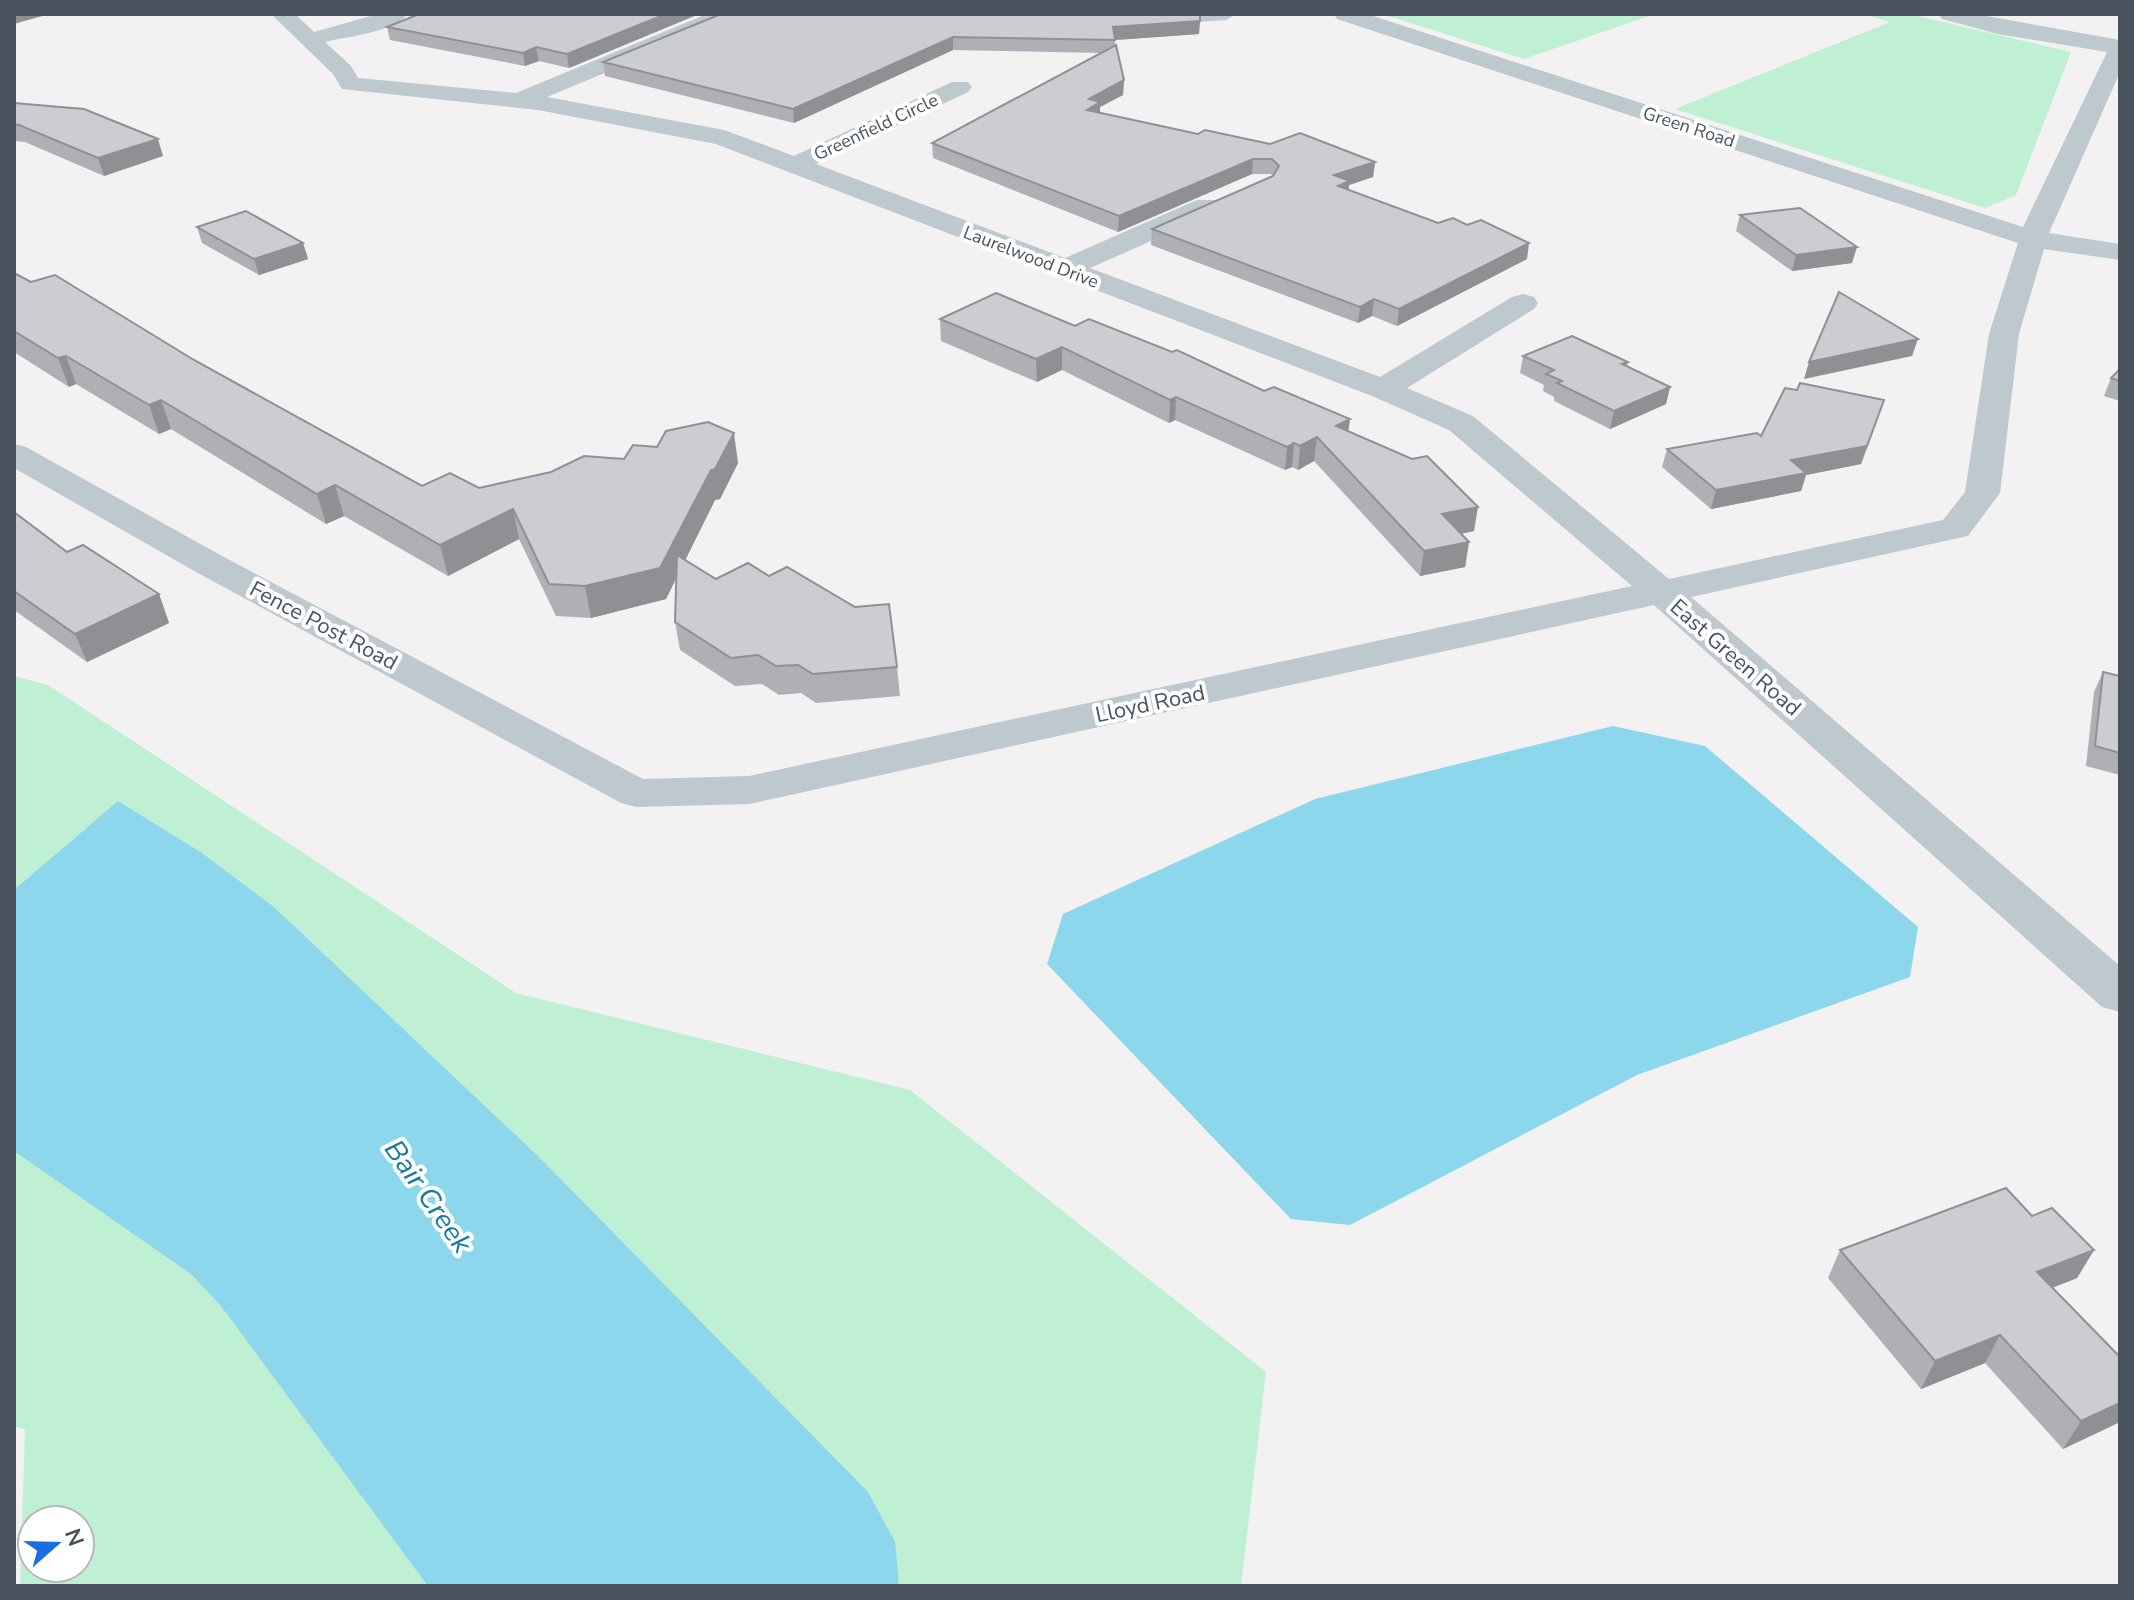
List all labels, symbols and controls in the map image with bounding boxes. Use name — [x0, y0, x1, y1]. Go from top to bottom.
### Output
street label: Greenfield Circle — [810, 88, 942, 166]
street label: Green Road — [1640, 101, 1738, 153]
street label: Laurelwood Drive — [960, 220, 1102, 294]
street label: Fence Post Road — [244, 574, 403, 678]
street label: East Green Road — [1663, 592, 1807, 723]
street label: Lloyd Road — [1093, 678, 1208, 730]
water label: Bair Creek — [375, 1132, 482, 1262]
north arrow — [16, 1504, 96, 1584]
text: N — [57, 1525, 91, 1550]

